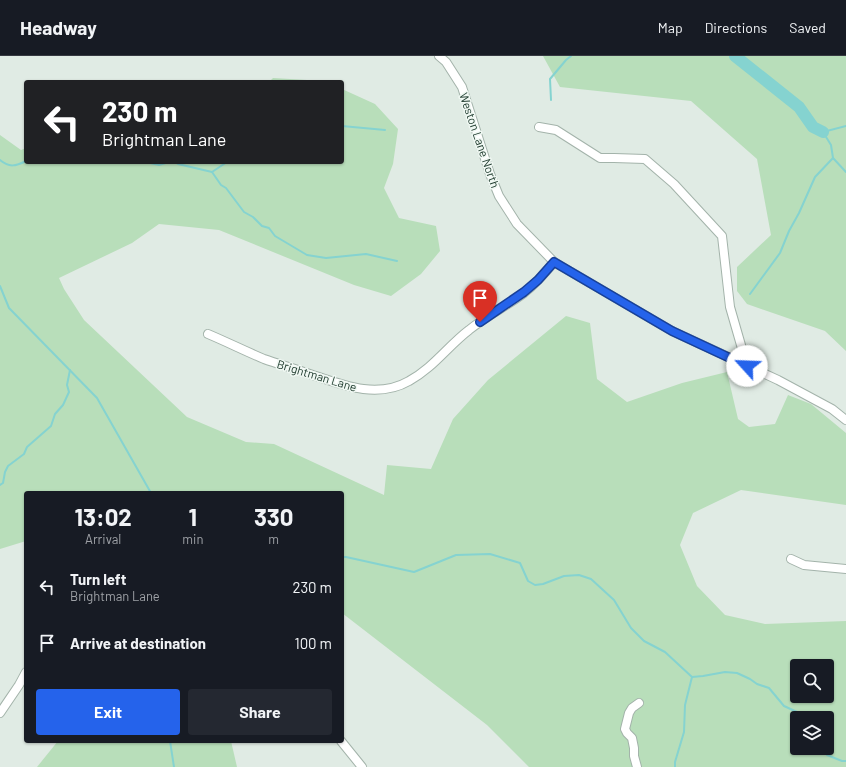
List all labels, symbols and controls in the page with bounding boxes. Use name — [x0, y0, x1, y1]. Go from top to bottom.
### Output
text: Headway — [20, 16, 97, 39]
text: Map — [658, 19, 683, 36]
text: Directions — [705, 19, 767, 36]
text: Saved — [789, 19, 826, 36]
street label: Weston Lane North — [457, 91, 503, 189]
text: 230 m — [102, 94, 177, 128]
icon: left — [36, 96, 88, 148]
text: Brightman Lane — [102, 128, 226, 150]
pin — [463, 281, 497, 322]
icon: arrive — [469, 287, 491, 309]
position arrow — [726, 345, 768, 387]
street label: Brightman Lane — [275, 356, 359, 394]
text: 13:02 — [75, 502, 132, 531]
text: 1 — [189, 502, 197, 531]
text: 330 — [254, 502, 294, 531]
text: Arrival — [85, 531, 121, 547]
text: min — [182, 531, 203, 547]
text: m — [268, 531, 279, 547]
text: Turn left — [70, 570, 126, 588]
icon: left — [36, 576, 58, 598]
text: 230 m — [292, 578, 332, 596]
text: Brightman Lane — [70, 588, 160, 604]
icon: arrive — [36, 632, 58, 654]
text: Arrive at destination — [70, 634, 206, 652]
text: 100 m — [294, 634, 332, 652]
map controls — [790, 659, 834, 755]
button: search — [790, 659, 834, 703]
button: Exit — [36, 689, 180, 735]
button: Share — [188, 689, 332, 735]
button: layers — [790, 711, 834, 755]

